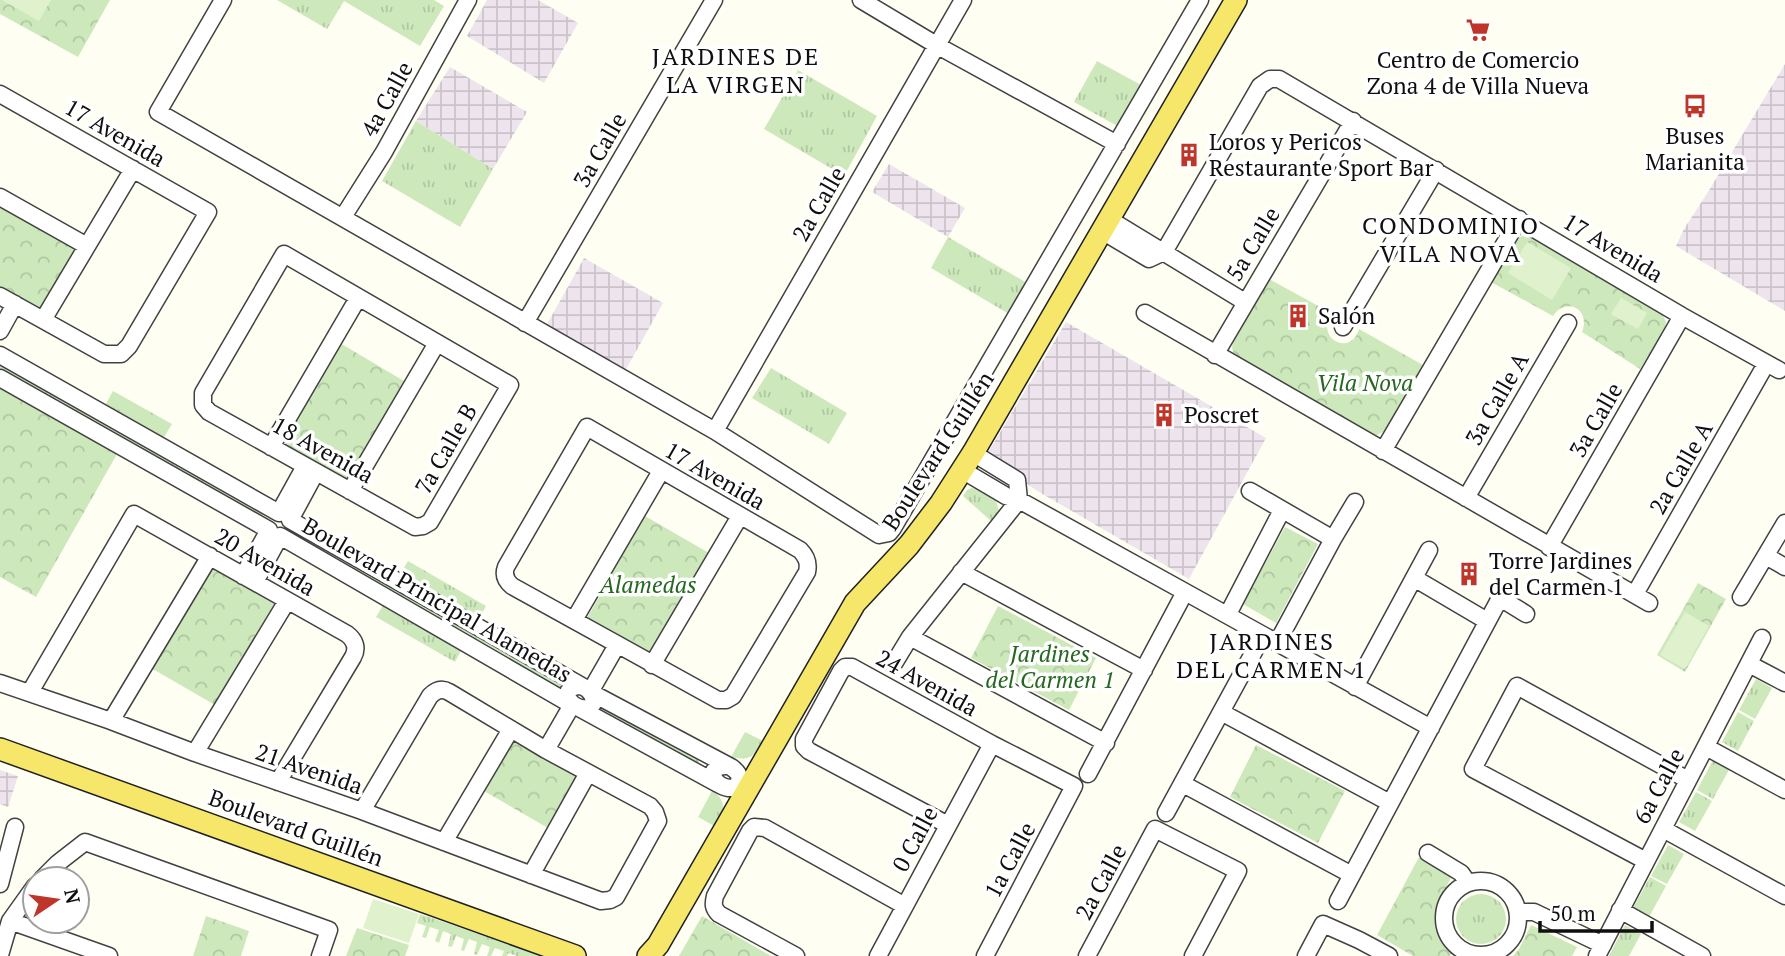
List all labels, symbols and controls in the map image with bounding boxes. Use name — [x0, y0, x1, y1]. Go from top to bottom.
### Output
supermarket icon: Centro de Comercio Zona 4 de Villa Nueva — [1464, 16, 1492, 44]
district label: JARDINES DE LA VIRGEN — [652, 40, 820, 100]
place label: Centro de Comercio Zona 4 de Villa Nueva — [1367, 44, 1590, 101]
street label: 4a Calle — [353, 56, 420, 142]
street label: 17 Avenida — [59, 91, 172, 174]
bus stop icon: Buses Marianita — [1681, 92, 1709, 120]
street label: 3a Calle — [566, 107, 633, 193]
place label: Buses Marianita — [1645, 120, 1745, 177]
place label: Loros y Pericos Restaurante Sport Bar — [1209, 126, 1434, 183]
building icon: Loros y Pericos Restaurante Sport Bar — [1175, 141, 1203, 169]
street label: 2a Calle — [785, 161, 852, 247]
street label: 5a Calle — [1218, 201, 1287, 287]
street label: 17 Avenida — [1557, 206, 1669, 290]
district label: CONDOMINIO VILA NOVA — [1362, 209, 1540, 269]
place label: Salón — [1318, 300, 1376, 331]
building icon: Salón — [1284, 302, 1312, 330]
street label: 3a Calle A — [1458, 347, 1536, 451]
street label: Boulevard Guillén — [875, 365, 1001, 536]
park label: Vila Nova — [1317, 367, 1413, 398]
street label: 3a Calle — [1562, 377, 1629, 463]
street label: 7a Calle B — [407, 398, 484, 500]
place label: Poscret — [1184, 399, 1260, 430]
building icon: Poscret — [1150, 401, 1178, 429]
street label: 18 Avenida — [267, 409, 380, 490]
street label: 2a Calle A — [1642, 416, 1720, 520]
street label: 17 Avenida — [659, 434, 772, 517]
street label: Boulevard Principal Alamedas — [297, 510, 578, 690]
street label: 20 Avenida — [209, 520, 322, 603]
place label: Torre Jardines del Carmen 1 — [1489, 545, 1633, 602]
building icon: Torre Jardines del Carmen 1 — [1455, 560, 1483, 588]
park label: Alamedas — [597, 569, 697, 600]
district label: JARDINES DEL CARMEN 1 — [1176, 625, 1368, 685]
park label: Jardines del Carmen 1 — [985, 638, 1115, 695]
street label: 24 Avenida — [871, 642, 984, 723]
street label: 21 Avenida — [251, 736, 367, 801]
street label: 6a Calle — [1626, 743, 1691, 829]
street label: Boulevard Guillén — [205, 782, 388, 874]
street label: 0 Calle — [885, 801, 945, 877]
street label: 1a Calle — [977, 817, 1042, 903]
street label: 2a Calle — [1068, 839, 1133, 925]
north arrow — [21, 865, 91, 935]
text: N — [59, 886, 87, 906]
scale bar — [1540, 890, 1652, 934]
text: 50 m — [1550, 899, 1596, 927]

